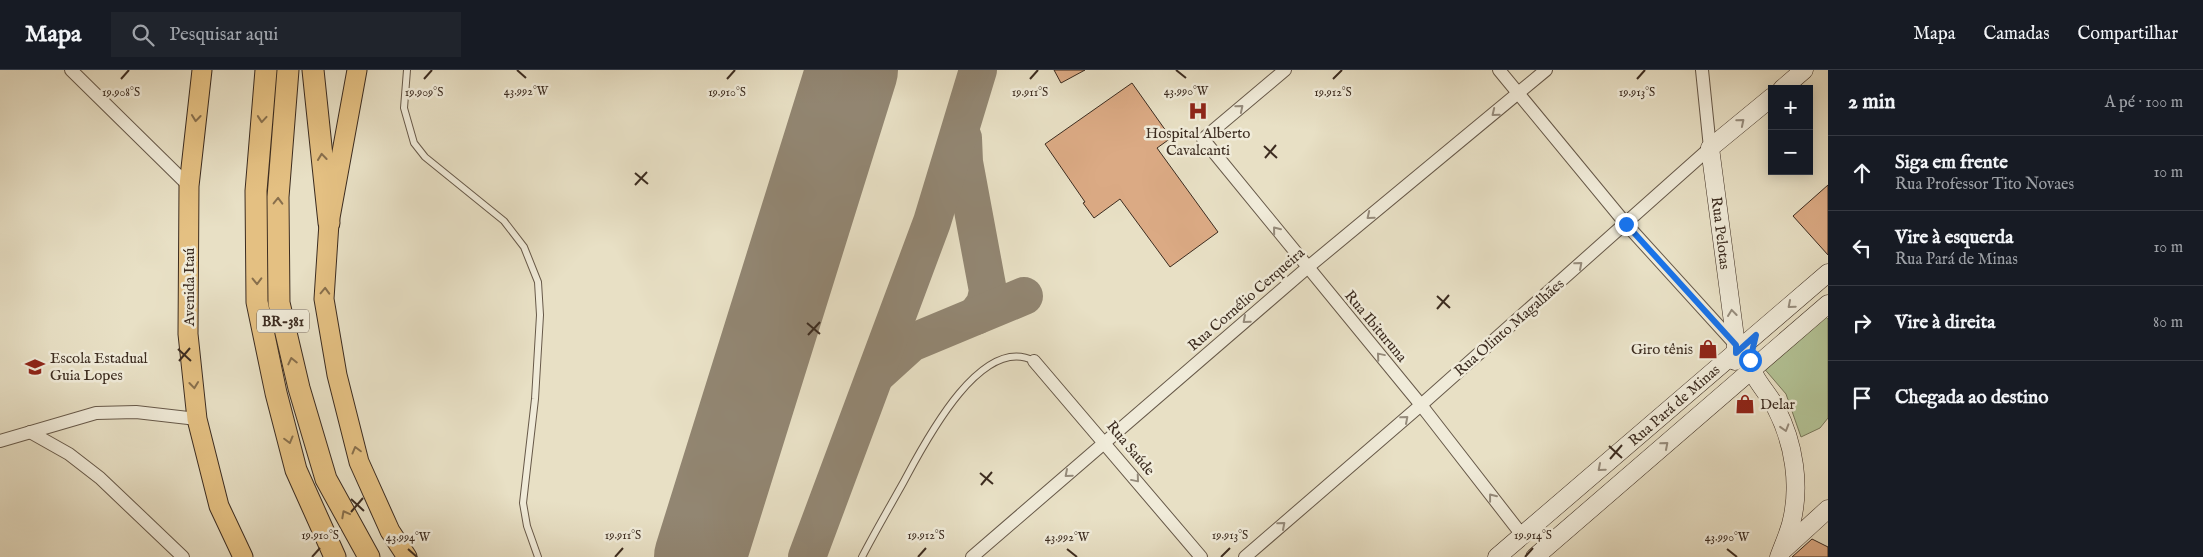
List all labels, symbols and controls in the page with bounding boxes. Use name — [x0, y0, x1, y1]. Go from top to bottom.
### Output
search box — [111, 12, 461, 57]
text: Mapa — [25, 19, 81, 50]
icon: search — [129, 21, 157, 49]
text: Pesquisar aqui — [169, 23, 278, 47]
text: Mapa — [1913, 23, 1955, 46]
text: Camadas — [1983, 23, 2049, 46]
text: Compartilhar — [2077, 23, 2178, 46]
text: 43.992°W — [504, 84, 549, 99]
text: 43.990°W — [1164, 84, 1209, 99]
text: 19.908°S — [102, 85, 140, 100]
text: 19.909°S — [405, 85, 443, 100]
text: 19.910°S — [708, 85, 746, 100]
text: 19.911°S — [1012, 85, 1048, 100]
text: 19.912°S — [1314, 85, 1352, 100]
text: 19.913°S — [1619, 85, 1655, 100]
map controls — [1768, 85, 1813, 175]
button: + — [1768, 85, 1813, 130]
text: 2 min — [1848, 89, 1895, 116]
text: A pé · 100 m — [2105, 93, 2183, 113]
hospital icon: Hospital Alberto Cavalcanti — [1187, 100, 1209, 122]
one-way arrow — [1235, 105, 1244, 114]
one-way arrow — [1492, 107, 1501, 116]
one-way arrow — [191, 115, 202, 123]
one-way arrow — [256, 115, 267, 123]
one-way arrow — [1735, 120, 1744, 128]
place label: Hospital Alberto Cavalcanti — [1146, 124, 1250, 160]
button: − — [1768, 130, 1813, 175]
text: Siga em frente — [1895, 151, 2008, 175]
one-way arrow — [317, 153, 328, 161]
icon: ahead — [1848, 159, 1876, 187]
text: 10 m — [2153, 163, 2183, 183]
text: Rua Professor Tito Novaes — [1895, 175, 2074, 195]
one-way arrow — [273, 196, 283, 204]
street label: Rua Pelotas — [1707, 196, 1734, 271]
one-way arrow — [1367, 210, 1376, 218]
route end — [1615, 213, 1638, 236]
one-way arrow — [1273, 226, 1282, 236]
text: Vire à esquerda — [1895, 226, 2013, 250]
icon: left — [1848, 234, 1876, 262]
text: 10 m — [2153, 238, 2183, 258]
street label: Rua Cornélio Cerqueira — [1184, 243, 1309, 355]
street label: Avenida Itaú — [180, 247, 199, 327]
text: Rua Pará de Minas — [1895, 250, 2018, 270]
one-way arrow — [1573, 262, 1582, 271]
street label: Rua Olinto Magalhães — [1450, 274, 1568, 380]
one-way arrow — [252, 278, 262, 285]
one-way arrow — [320, 287, 330, 294]
street label: Rua Ibituruna — [1340, 287, 1411, 367]
one-way arrow — [1788, 299, 1797, 308]
one-way arrow — [1727, 308, 1738, 316]
icon: right — [1848, 309, 1876, 337]
road number: BR-381 — [257, 310, 309, 332]
text: Vire à direita — [1895, 311, 1995, 335]
text: 80 m — [2153, 313, 2183, 333]
one-way arrow — [1242, 315, 1251, 324]
shop icon: Giro tênis — [1697, 338, 1719, 360]
place label: Giro tênis — [1631, 340, 1693, 359]
place label: Escola Estadual Guia Lopes — [50, 349, 149, 385]
route start — [1739, 349, 1762, 372]
one-way arrow — [1378, 353, 1386, 362]
school or university icon: Escola Estadual Guia Lopes — [24, 356, 46, 378]
one-way arrow — [287, 357, 298, 366]
street label: Rua Pará de Minas — [1625, 360, 1724, 450]
one-way arrow — [188, 382, 199, 390]
icon: arrive — [1848, 384, 1876, 412]
text: Chegada ao destino — [1895, 386, 2048, 410]
shop icon: Delar — [1734, 393, 1756, 415]
place label: Delar — [1760, 395, 1796, 414]
one-way arrow — [1399, 416, 1408, 425]
street label: Rua Saúde — [1102, 417, 1159, 480]
one-way arrow — [1779, 424, 1789, 432]
one-way arrow — [283, 435, 293, 443]
one-way arrow — [1659, 442, 1668, 451]
one-way arrow — [352, 447, 362, 455]
one-way arrow — [1598, 462, 1607, 470]
one-way arrow — [1065, 468, 1074, 477]
one-way arrow — [1131, 473, 1139, 482]
one-way arrow — [1490, 494, 1498, 503]
one-way arrow — [341, 511, 351, 520]
one-way arrow — [1276, 522, 1285, 531]
text: 19.910°S — [301, 528, 339, 543]
text: 19.911°S — [605, 528, 641, 543]
text: 19.912°S — [907, 528, 945, 543]
text: 19.913°S — [1212, 528, 1248, 543]
text: 19.914°S — [1514, 528, 1552, 543]
text: 43.994°W — [386, 530, 431, 545]
text: 43.992°W — [1045, 530, 1090, 545]
text: 43.990°W — [1705, 530, 1750, 545]

